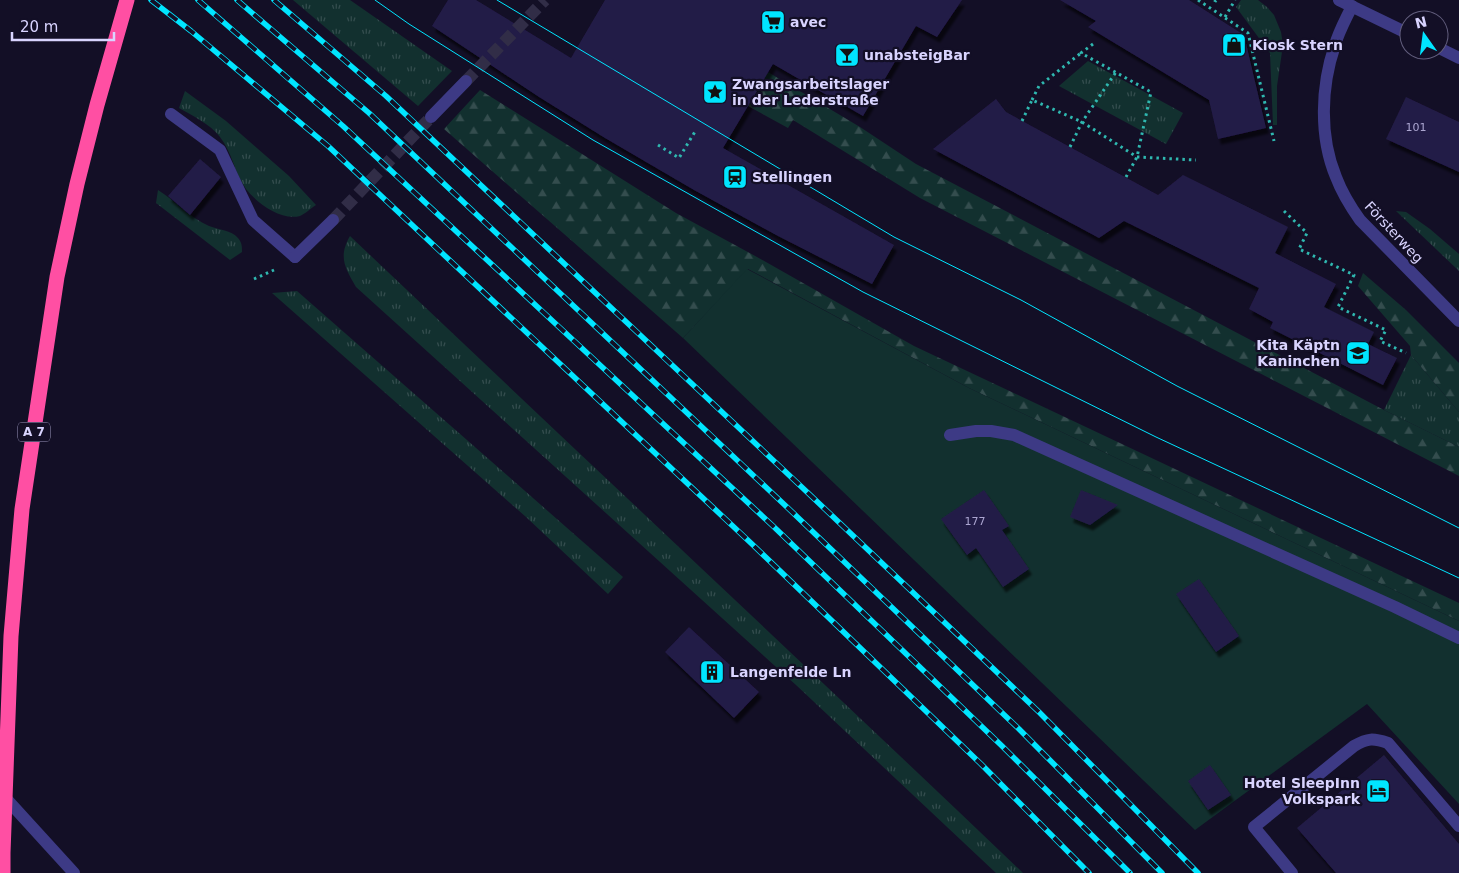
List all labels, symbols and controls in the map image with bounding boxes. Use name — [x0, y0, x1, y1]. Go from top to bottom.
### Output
supermarket icon: avec — [760, 9, 786, 35]
scale bar — [12, 10, 115, 42]
north arrow — [1399, 10, 1449, 60]
text: N — [1413, 13, 1428, 32]
place label: avec — [790, 14, 826, 30]
text: 20 m — [20, 18, 58, 36]
shop icon: Kiosk Stern — [1221, 32, 1247, 58]
place label: Kiosk Stern — [1252, 37, 1343, 53]
bar icon: unabsteigBar — [834, 42, 860, 68]
place label: unabsteigBar — [864, 47, 970, 63]
place label: Zwangsarbeitslager in der Lederstraße — [732, 76, 889, 108]
place icon: Zwangsarbeitslager in der Lederstraße — [702, 79, 728, 105]
house number: 101 — [1406, 121, 1427, 134]
station icon: Stellingen — [722, 164, 748, 190]
place label: Stellingen — [752, 169, 832, 185]
street label: Försterweg — [1362, 198, 1426, 266]
place label: Kita Käptn Kaninchen — [1256, 337, 1340, 369]
school or university icon: Kita Käptn Kaninchen — [1345, 340, 1371, 366]
road number: A 7 — [18, 422, 50, 442]
house number: 177 — [965, 515, 986, 528]
building icon: Langenfelde Ln — [699, 659, 725, 685]
place label: Langenfelde Ln — [730, 664, 851, 680]
place label: Hotel SleepInn Volkspark — [1244, 775, 1361, 807]
hotel icon: Hotel SleepInn Volkspark — [1365, 778, 1391, 804]

